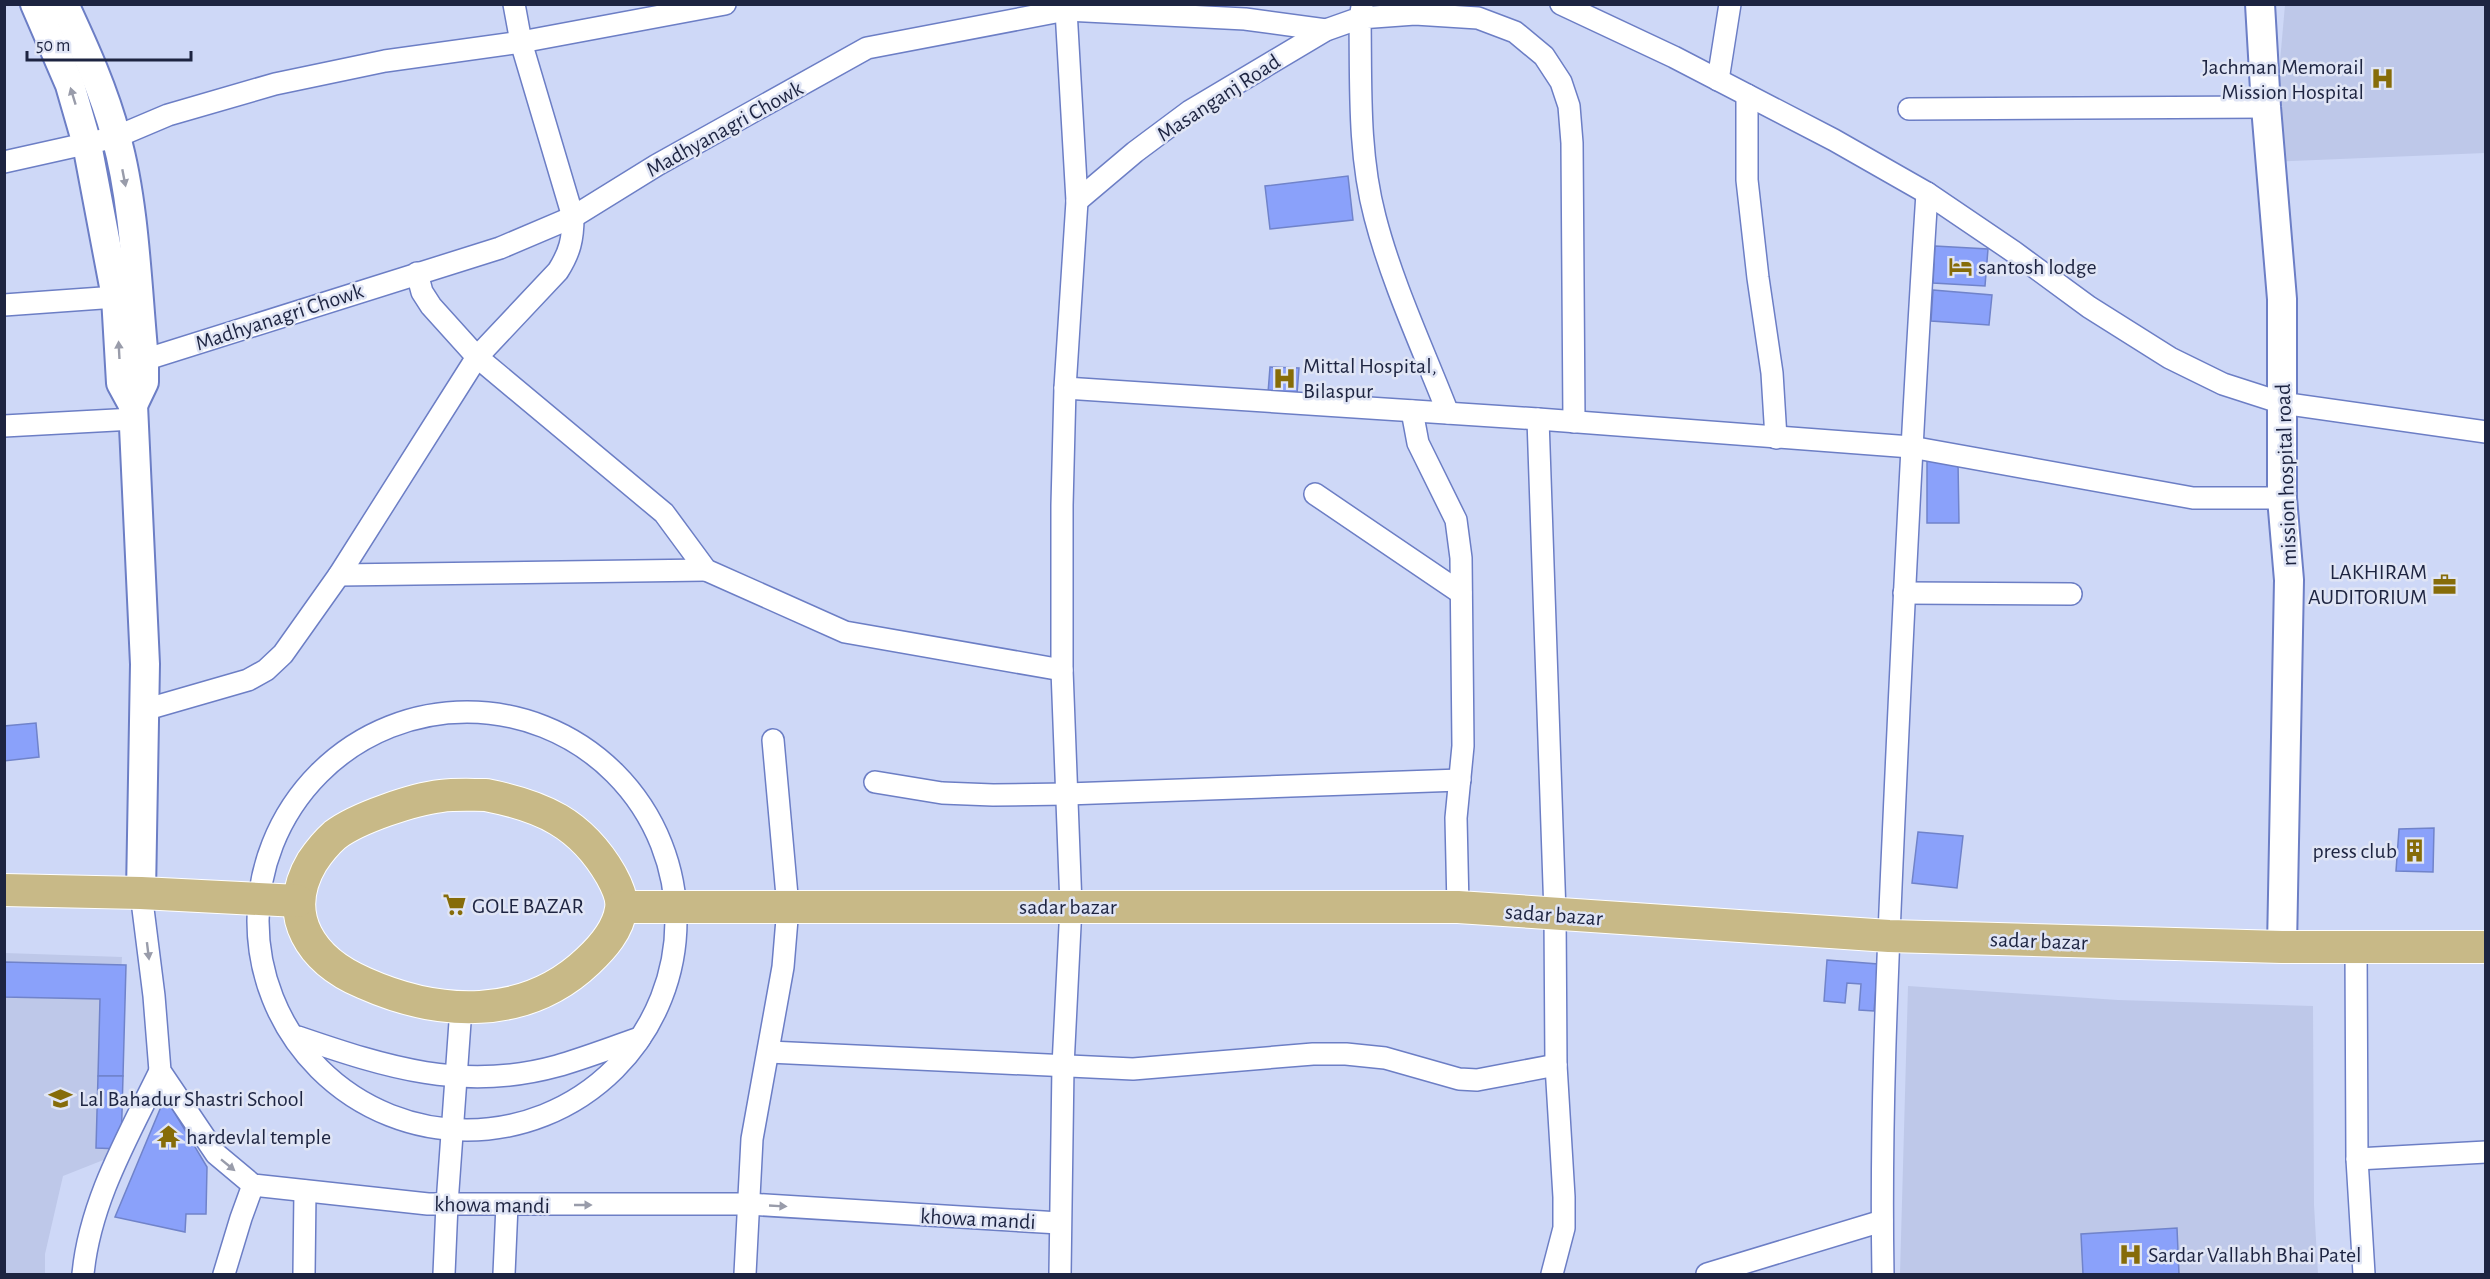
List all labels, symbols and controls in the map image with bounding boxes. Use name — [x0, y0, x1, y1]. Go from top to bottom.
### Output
scale bar — [27, 24, 190, 62]
text: 50 m — [36, 37, 70, 55]
street label: Masanganj Road — [1153, 50, 1284, 146]
place label: Jachman Memorail Mission Hospital — [2202, 56, 2364, 103]
hospital icon: Jachman Memorail Mission Hospital — [2369, 66, 2395, 92]
street label: Madhyanagri Chowk — [643, 77, 806, 181]
one-way arrow — [68, 87, 77, 105]
one-way arrow — [120, 169, 130, 187]
hotel icon: santosh lodge — [1947, 253, 1973, 279]
place label: santosh lodge — [1978, 256, 2097, 278]
street label: Madhyanagri Chowk — [193, 279, 366, 354]
one-way arrow — [114, 340, 123, 359]
place label: Mittal Hospital, Bilaspur — [1303, 355, 1437, 402]
hospital icon: Mittal Hospital, Bilaspur — [1272, 365, 1298, 391]
street label: mission hospital road — [2272, 383, 2300, 567]
place label: LAKHIRAM AUDITORIUM — [2308, 561, 2427, 608]
office icon: LAKHIRAM AUDITORIUM — [2432, 571, 2458, 597]
building icon: press club — [2402, 837, 2428, 863]
place label: press club — [2312, 840, 2397, 862]
supermarket icon: GOLE BAZAR — [441, 892, 467, 918]
place label: GOLE BAZAR — [472, 895, 584, 917]
street label: sadar bazar — [1019, 896, 1117, 918]
street label: sadar bazar — [1504, 901, 1604, 929]
street label: sadar bazar — [1990, 928, 2088, 954]
one-way arrow — [144, 942, 153, 961]
school or university icon: Lal Bahadur Shastri School — [48, 1085, 74, 1111]
place label: Lal Bahadur Shastri School — [79, 1088, 304, 1110]
temple icon: hardevlal temple — [155, 1123, 181, 1149]
place label: hardevlal temple — [186, 1126, 331, 1148]
one-way arrow — [220, 1158, 236, 1171]
street label: khowa mandi — [434, 1193, 550, 1217]
one-way arrow — [573, 1200, 592, 1210]
one-way arrow — [768, 1202, 787, 1211]
street label: khowa mandi — [920, 1205, 1036, 1233]
hospital icon: Sardar Vallabh Bhai Patel — [2117, 1241, 2143, 1267]
place label: Sardar Vallabh Bhai Patel — [2148, 1244, 2362, 1266]

